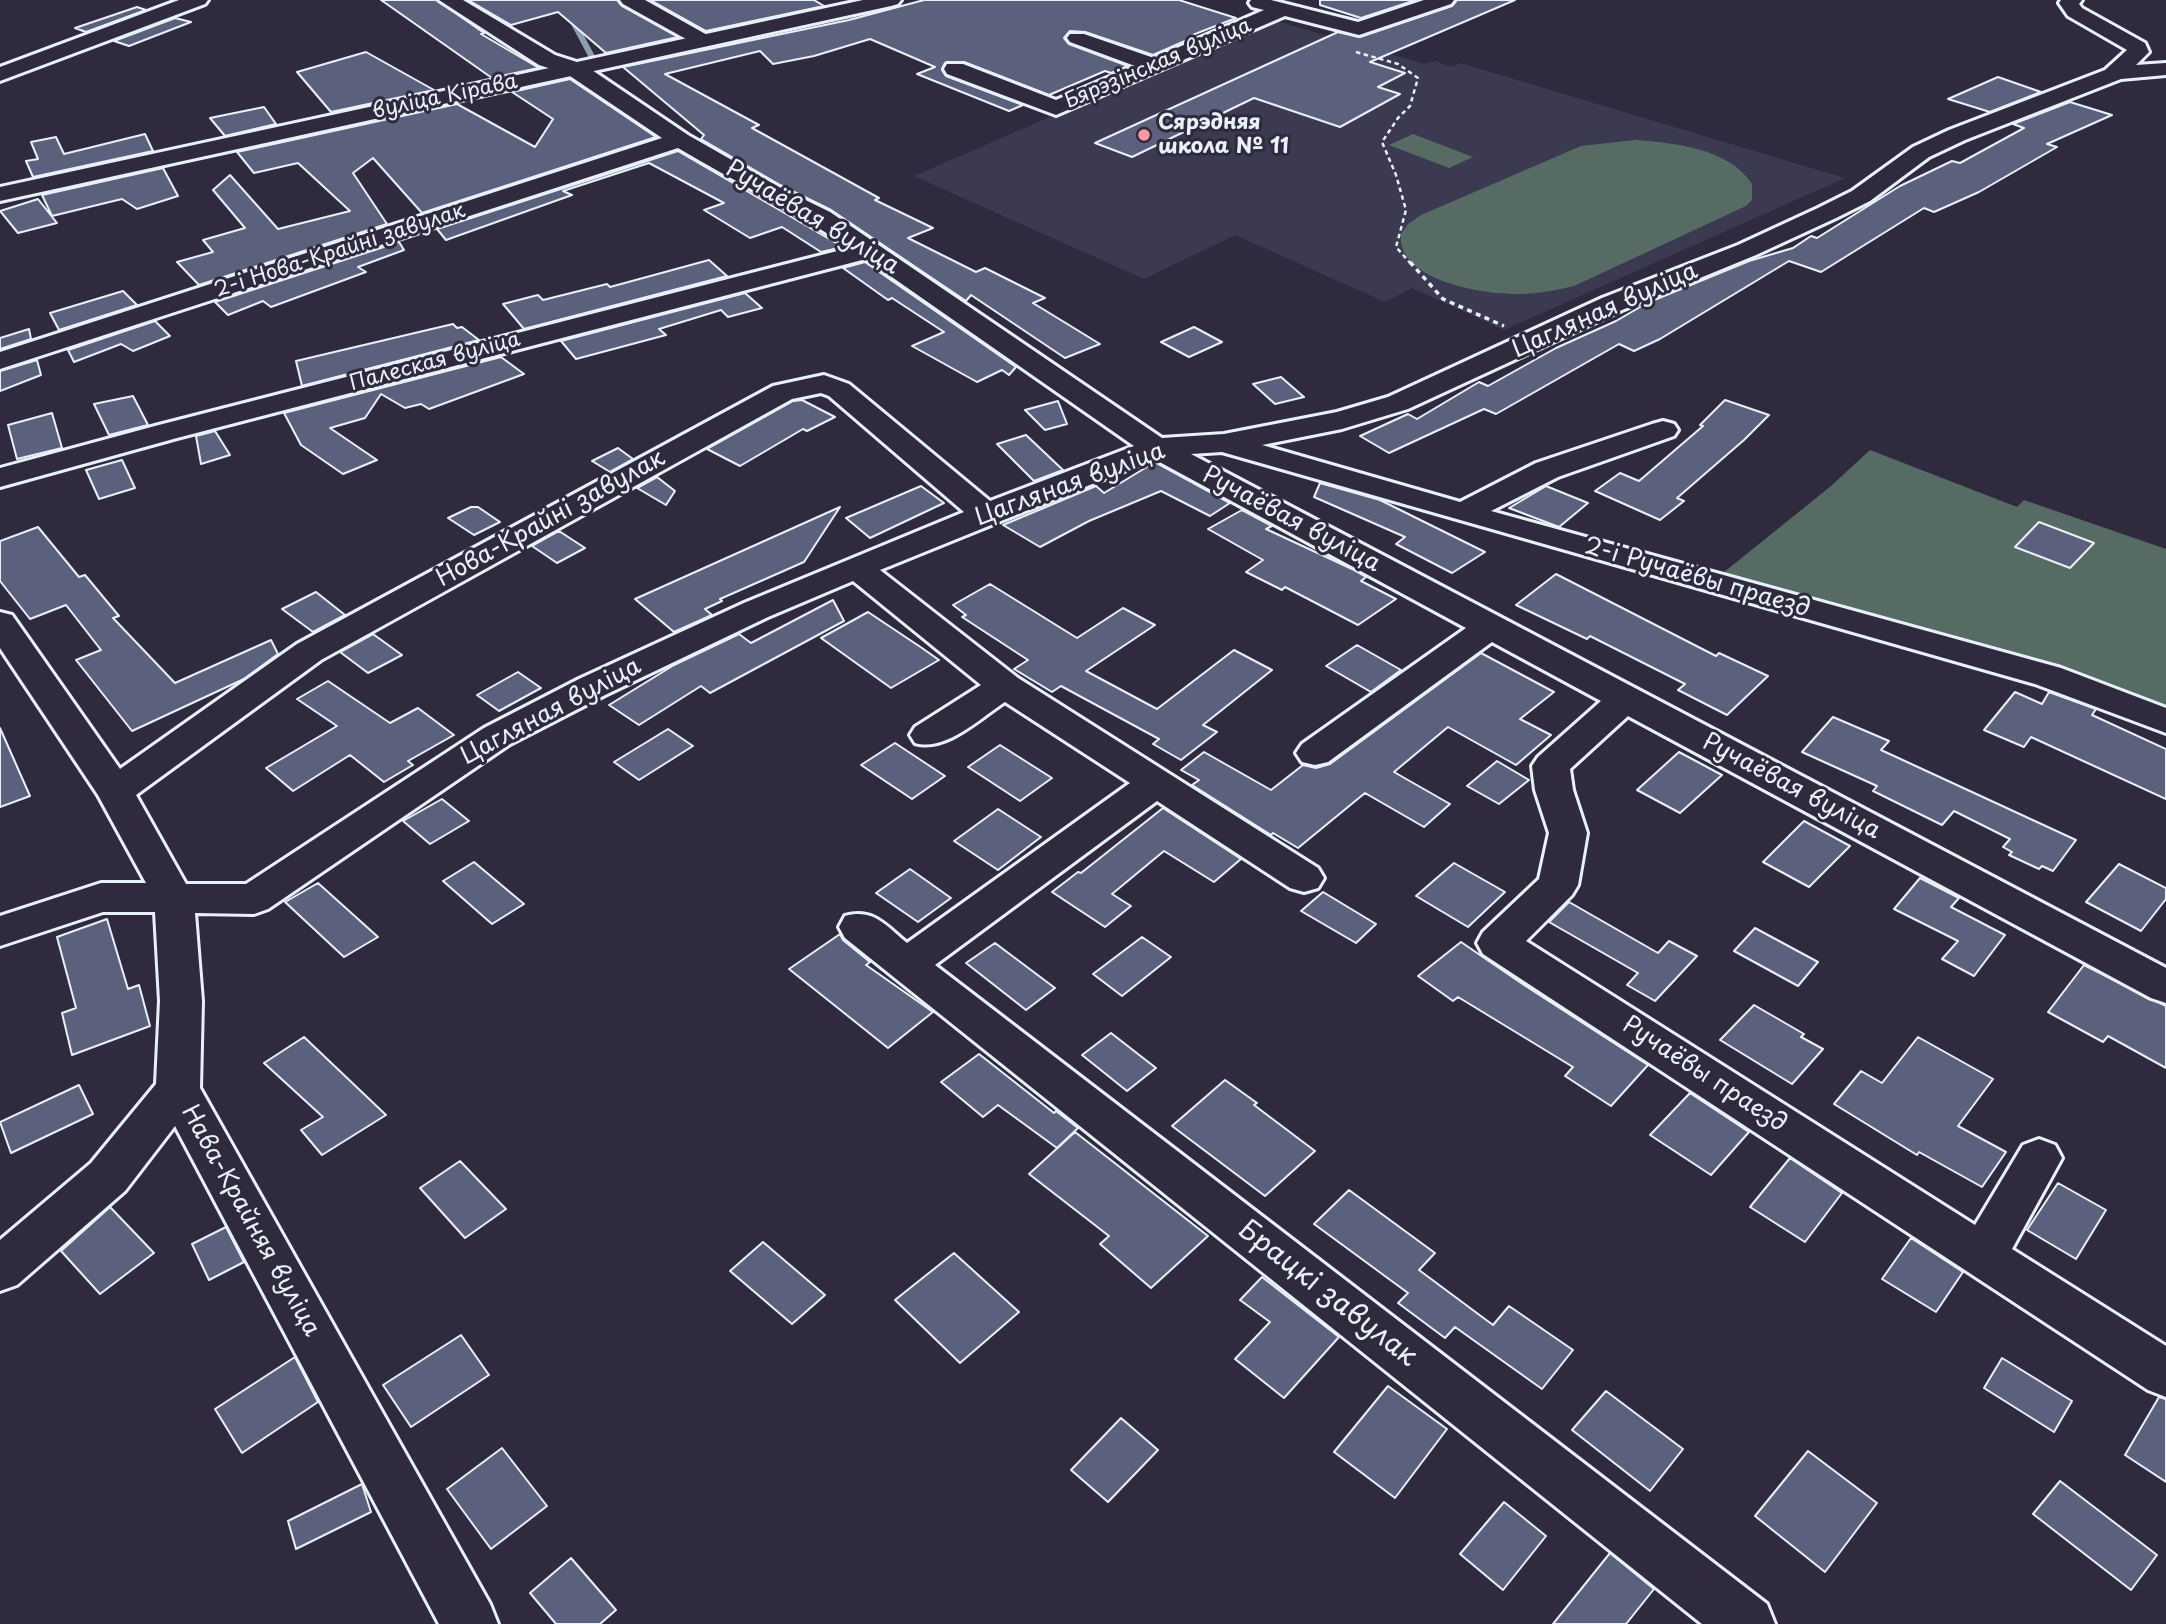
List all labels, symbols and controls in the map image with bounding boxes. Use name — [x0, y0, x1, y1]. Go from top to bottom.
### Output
street label: Бярэзінская вуліца — [1061, 13, 1255, 115]
street label: вуліца Кірава — [370, 69, 520, 125]
place label: Сярэдняя школа № 11 — [1158, 110, 1289, 160]
marker: Сярэдняя школа № 11 — [1136, 127, 1152, 143]
street label: Ручаёвая вуліца — [720, 155, 904, 281]
street label: 2-і Нова-Крайні завулак — [211, 199, 469, 303]
street label: Цагляная вуліца — [1508, 257, 1702, 365]
street label: Палеская вуліца — [347, 327, 523, 397]
street label: Цагляная вуліца — [971, 437, 1169, 533]
street label: Нова-Крайні завулак — [432, 444, 670, 594]
street label: Ручаёвая вуліца — [1197, 461, 1385, 579]
street label: 2-і Ручаёвы праезд — [1581, 532, 1813, 624]
street label: Цагляная вуліца — [456, 652, 646, 772]
street label: Ручаёвая вуліца — [1697, 728, 1885, 846]
street label: Ручаёвы праезд — [1616, 1011, 1792, 1139]
street label: Нава-Крайняя вуліца — [174, 1100, 326, 1342]
street label: Брацкі завулак — [1231, 1213, 1423, 1375]

